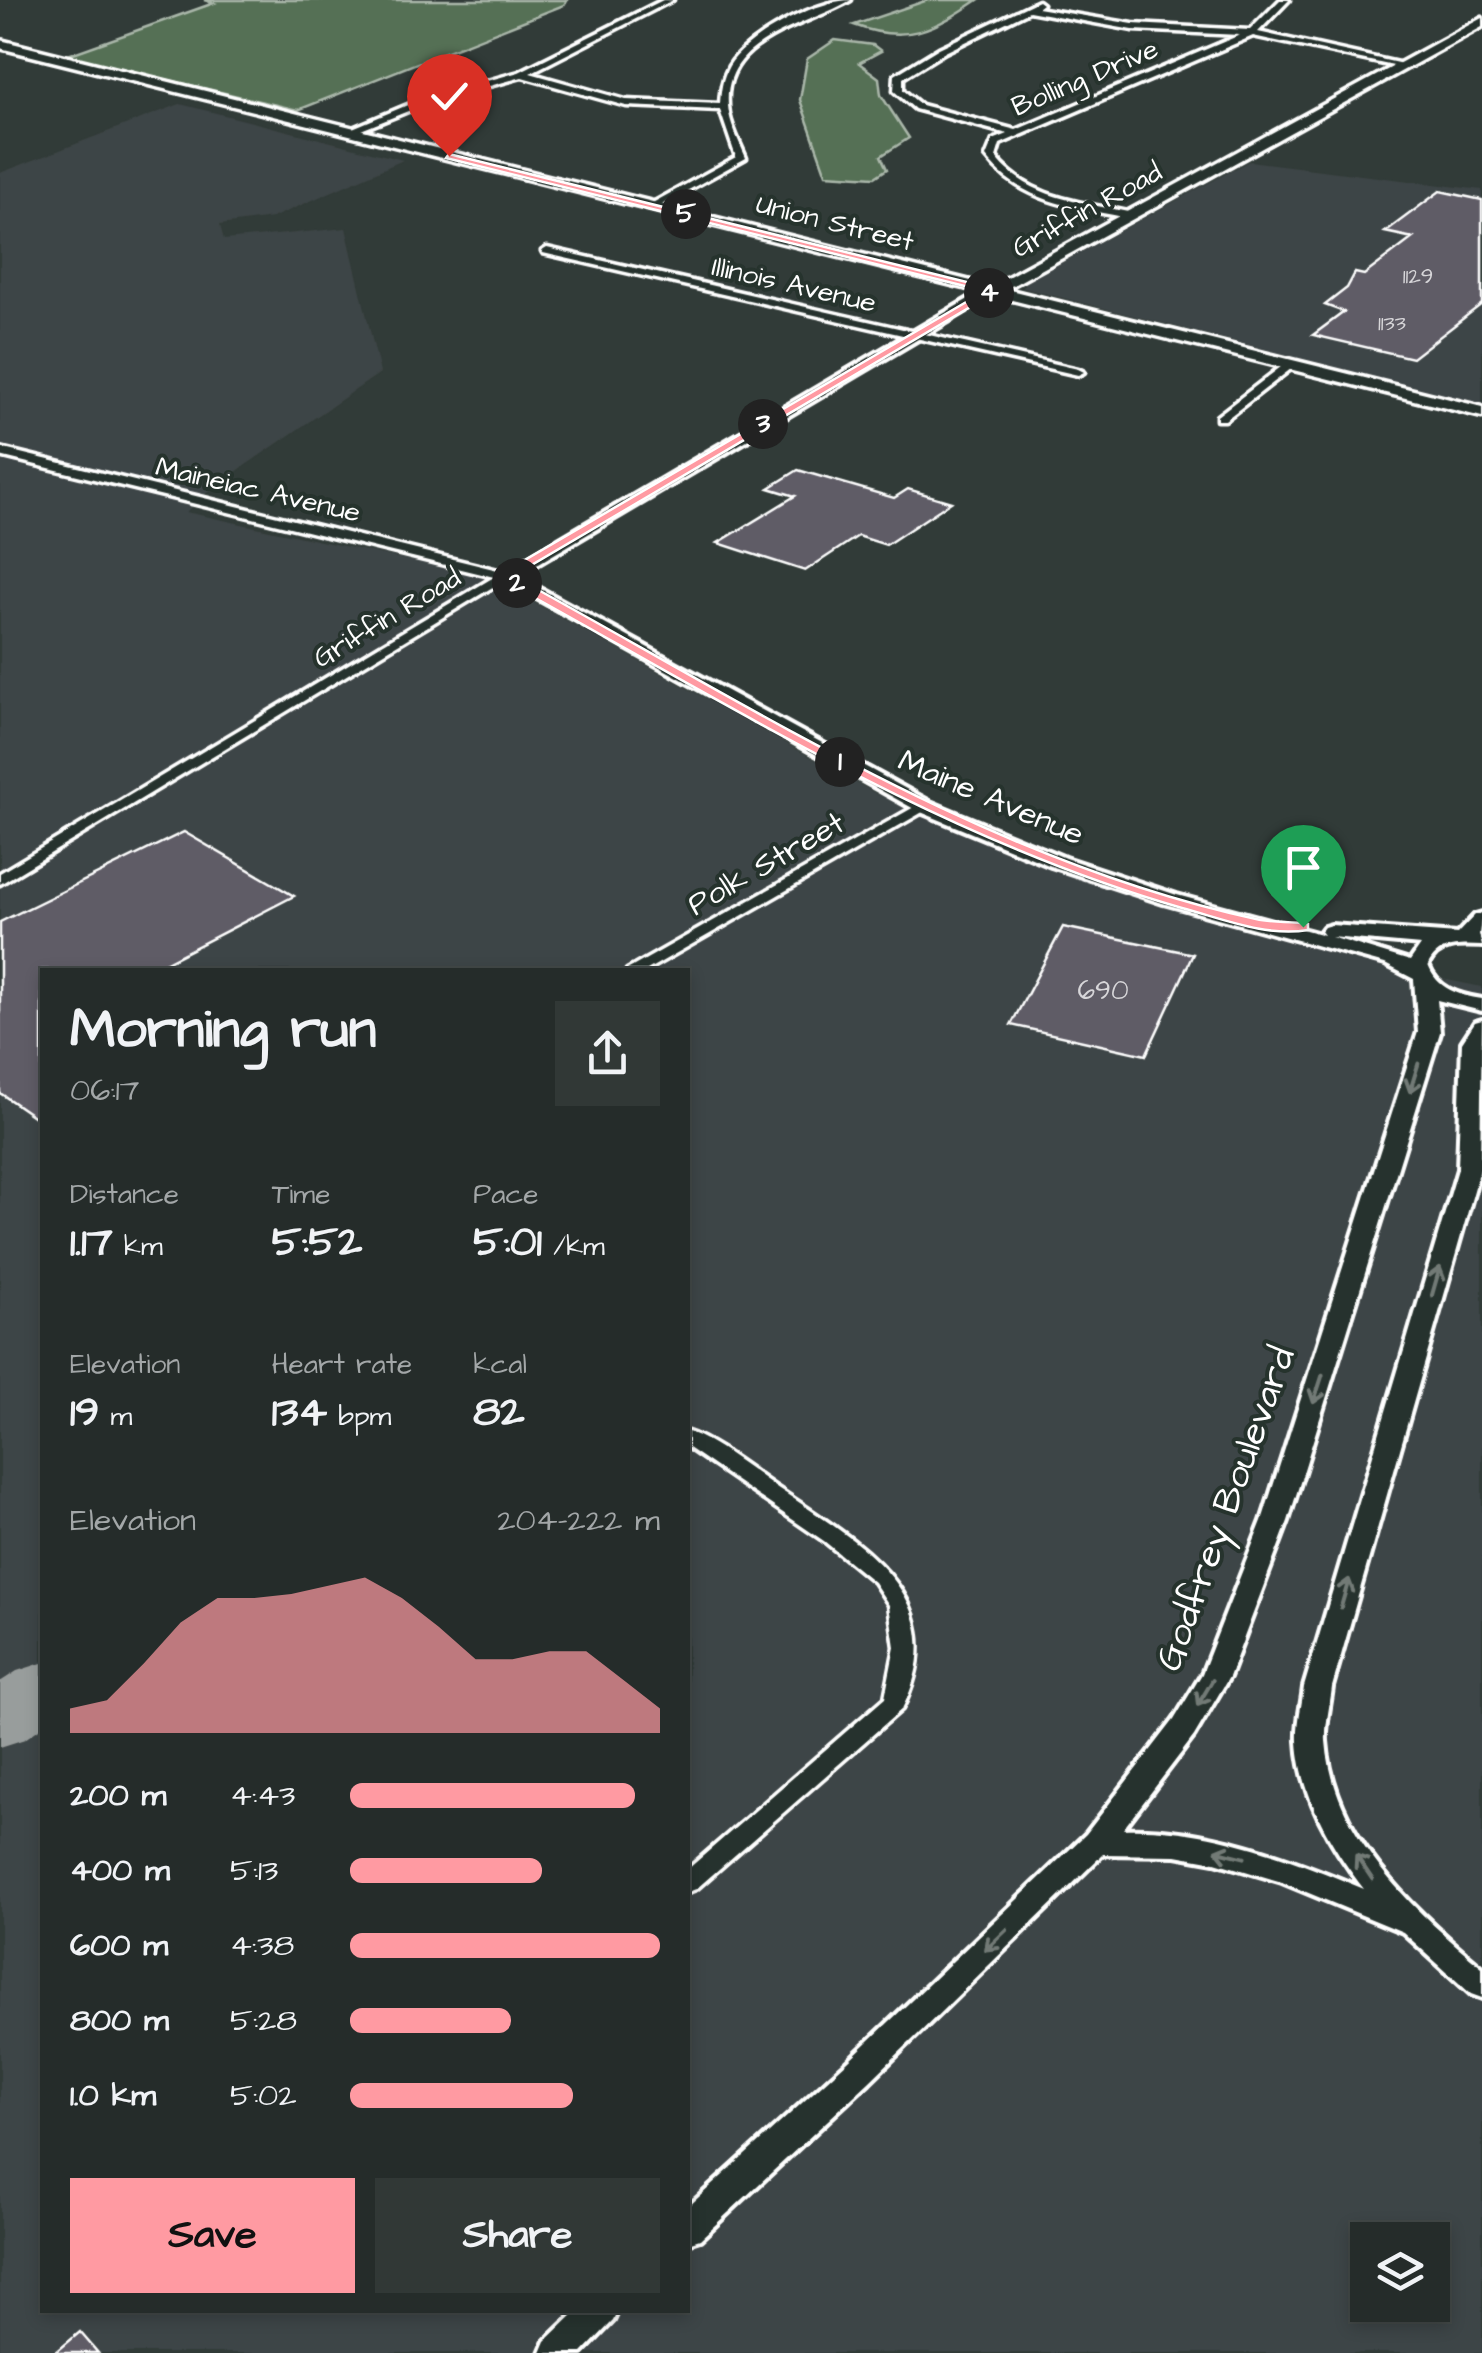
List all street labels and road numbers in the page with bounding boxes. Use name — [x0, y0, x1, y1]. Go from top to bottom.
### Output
street label: Bolling Drive — [1006, 30, 1165, 127]
street label: Griffin Road — [1005, 153, 1169, 267]
street label: Union Street — [752, 185, 919, 262]
street label: Illinois Avenue — [708, 247, 880, 323]
street label: Maineiac Avenue — [152, 447, 364, 533]
street label: Griffin Road — [306, 559, 468, 677]
street label: Maine Avenue — [891, 739, 1091, 857]
street label: Polk Street — [679, 801, 853, 927]
street label: Godfrey Boulevard — [1143, 1340, 1310, 1678]

